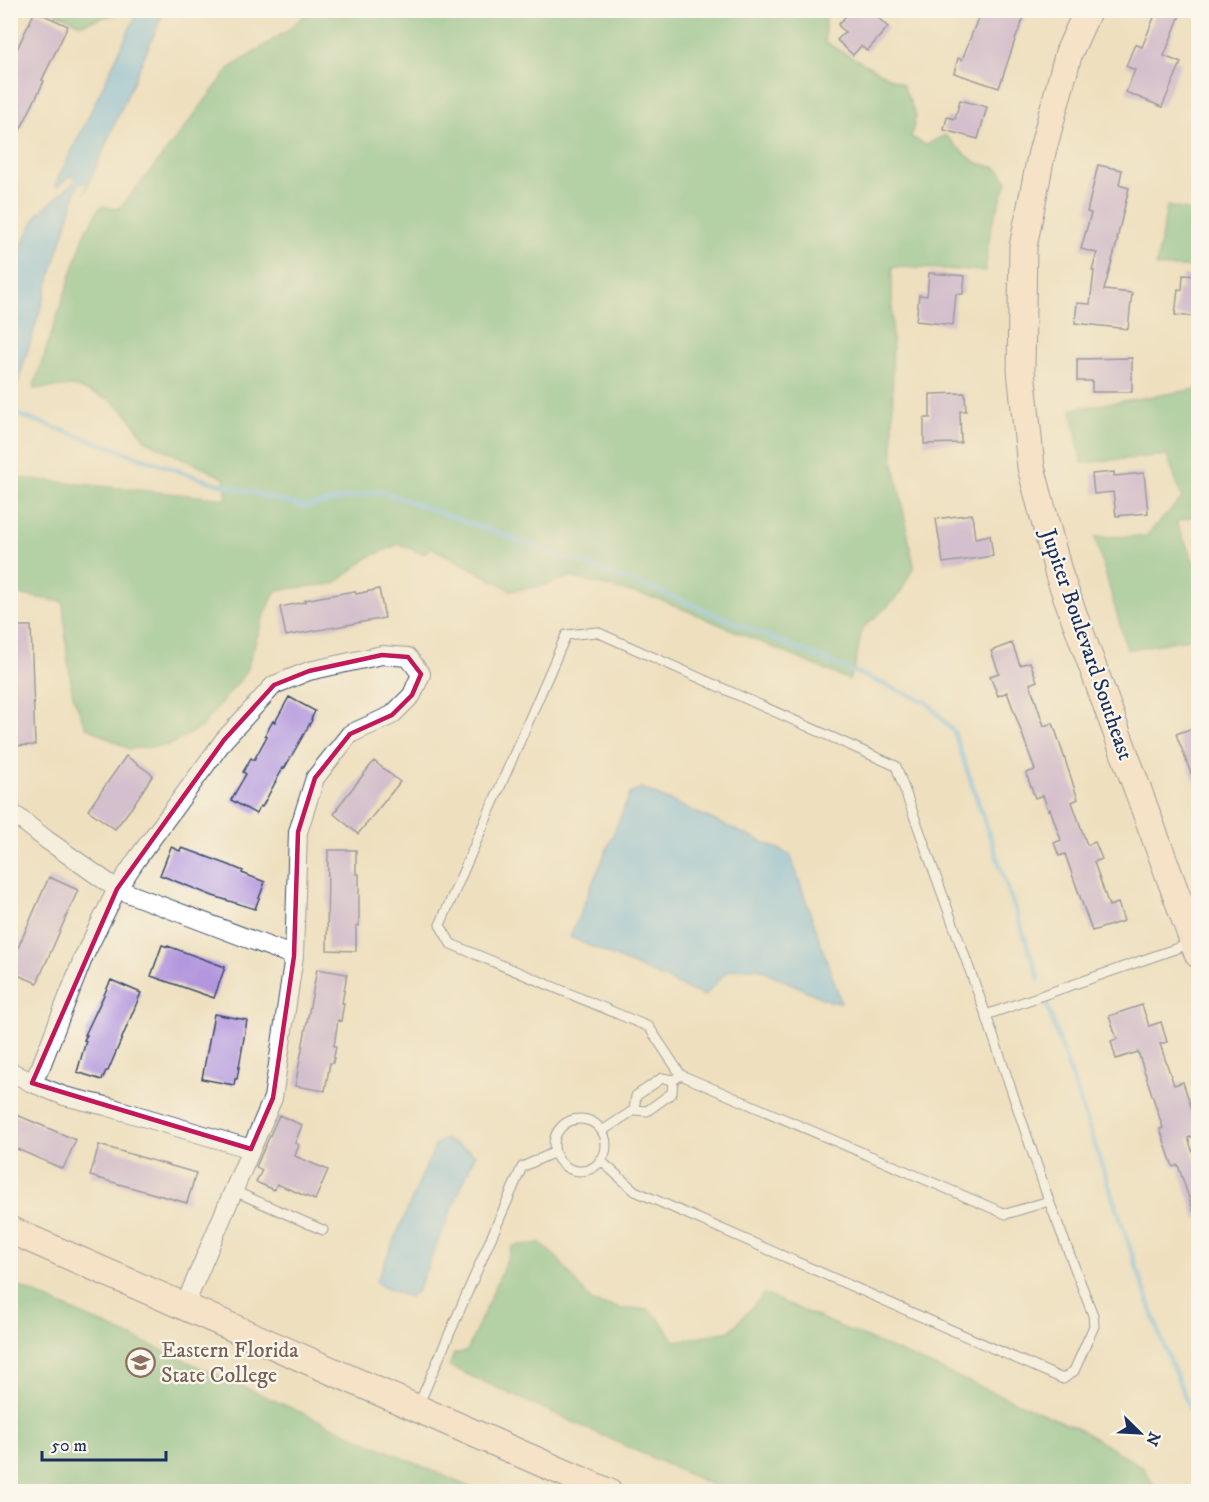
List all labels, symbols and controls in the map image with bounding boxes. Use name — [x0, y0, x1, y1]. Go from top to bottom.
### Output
street label: Jupiter Boulevard Southeast — [1034, 524, 1139, 764]
place label: Eastern Florida State College — [161, 1337, 299, 1389]
school or university icon: Eastern Florida State College — [124, 1346, 156, 1378]
north arrow — [1110, 1403, 1170, 1463]
scale bar — [42, 1424, 166, 1462]
text: N — [1141, 1429, 1165, 1449]
text: 50 m — [51, 1435, 87, 1457]

